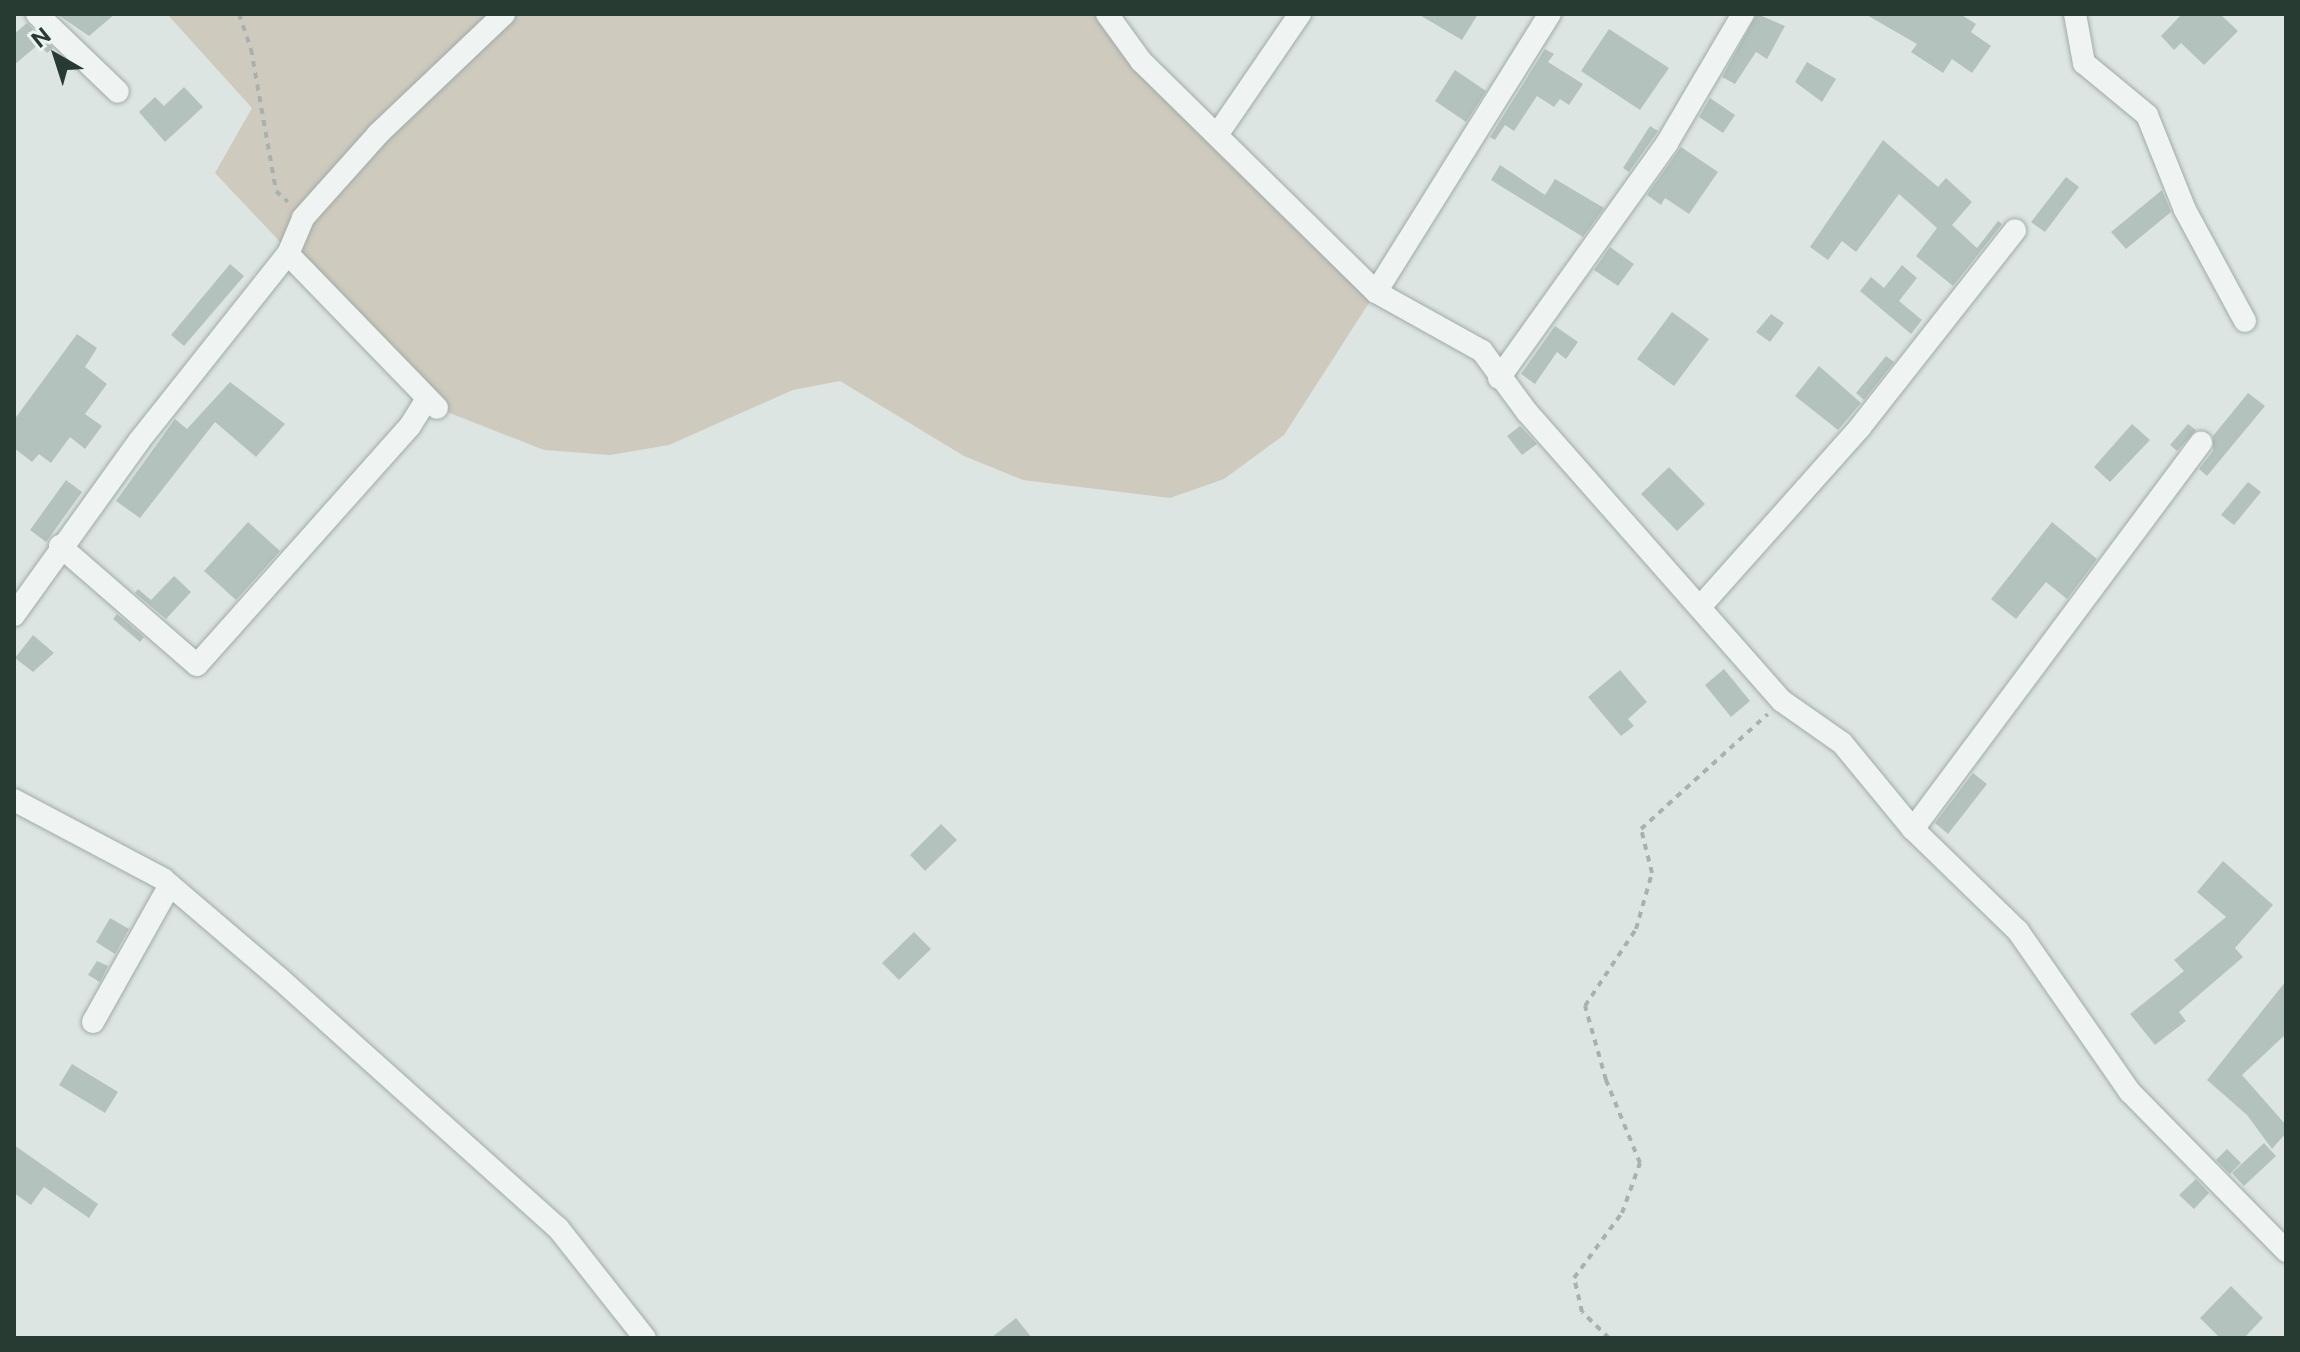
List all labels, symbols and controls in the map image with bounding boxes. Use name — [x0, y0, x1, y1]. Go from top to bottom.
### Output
north arrow — [16, 16, 96, 96]
text: N — [26, 22, 56, 53]

